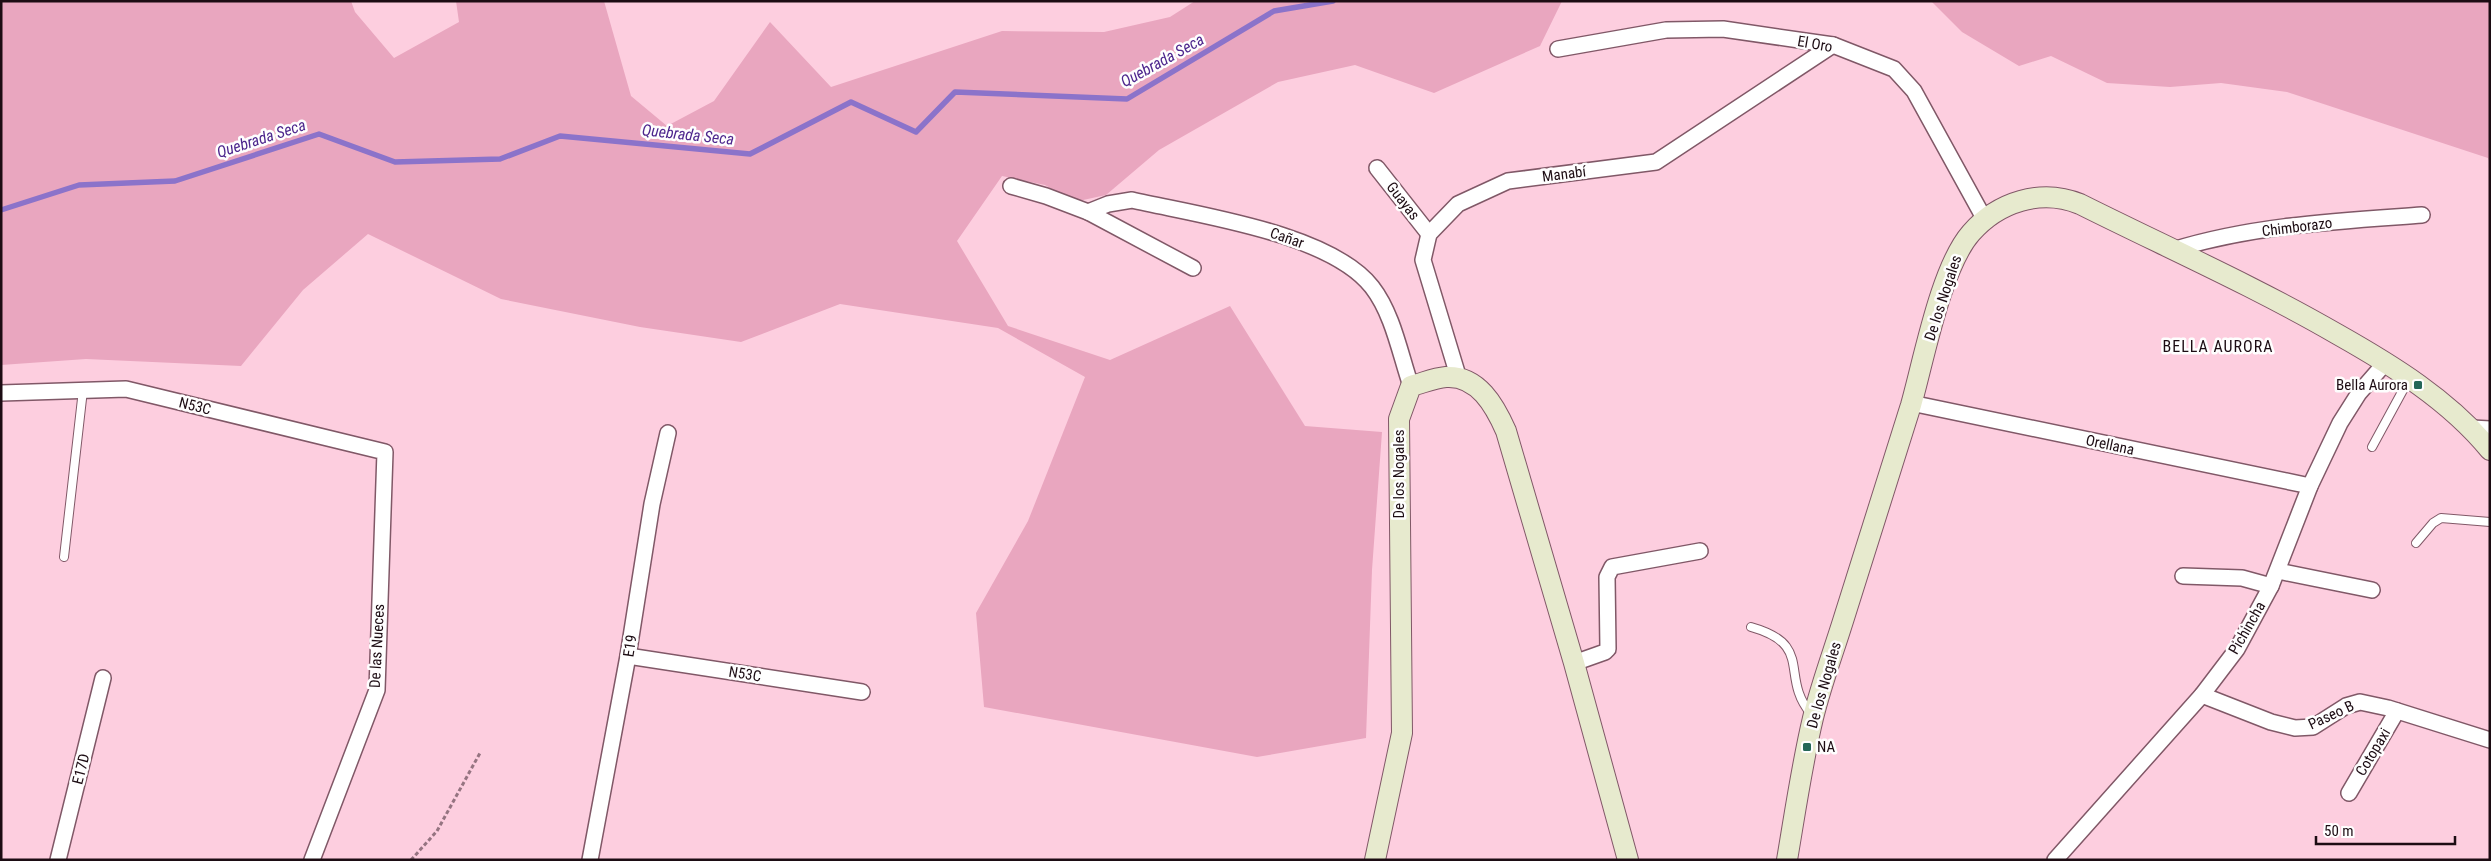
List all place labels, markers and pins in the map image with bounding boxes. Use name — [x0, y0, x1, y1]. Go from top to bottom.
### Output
place label: Bella Aurora — [2336, 376, 2408, 394]
marker: Bella Aurora — [2412, 379, 2424, 391]
place label: NA — [1817, 738, 1835, 756]
marker: NA — [1801, 741, 1813, 753]

